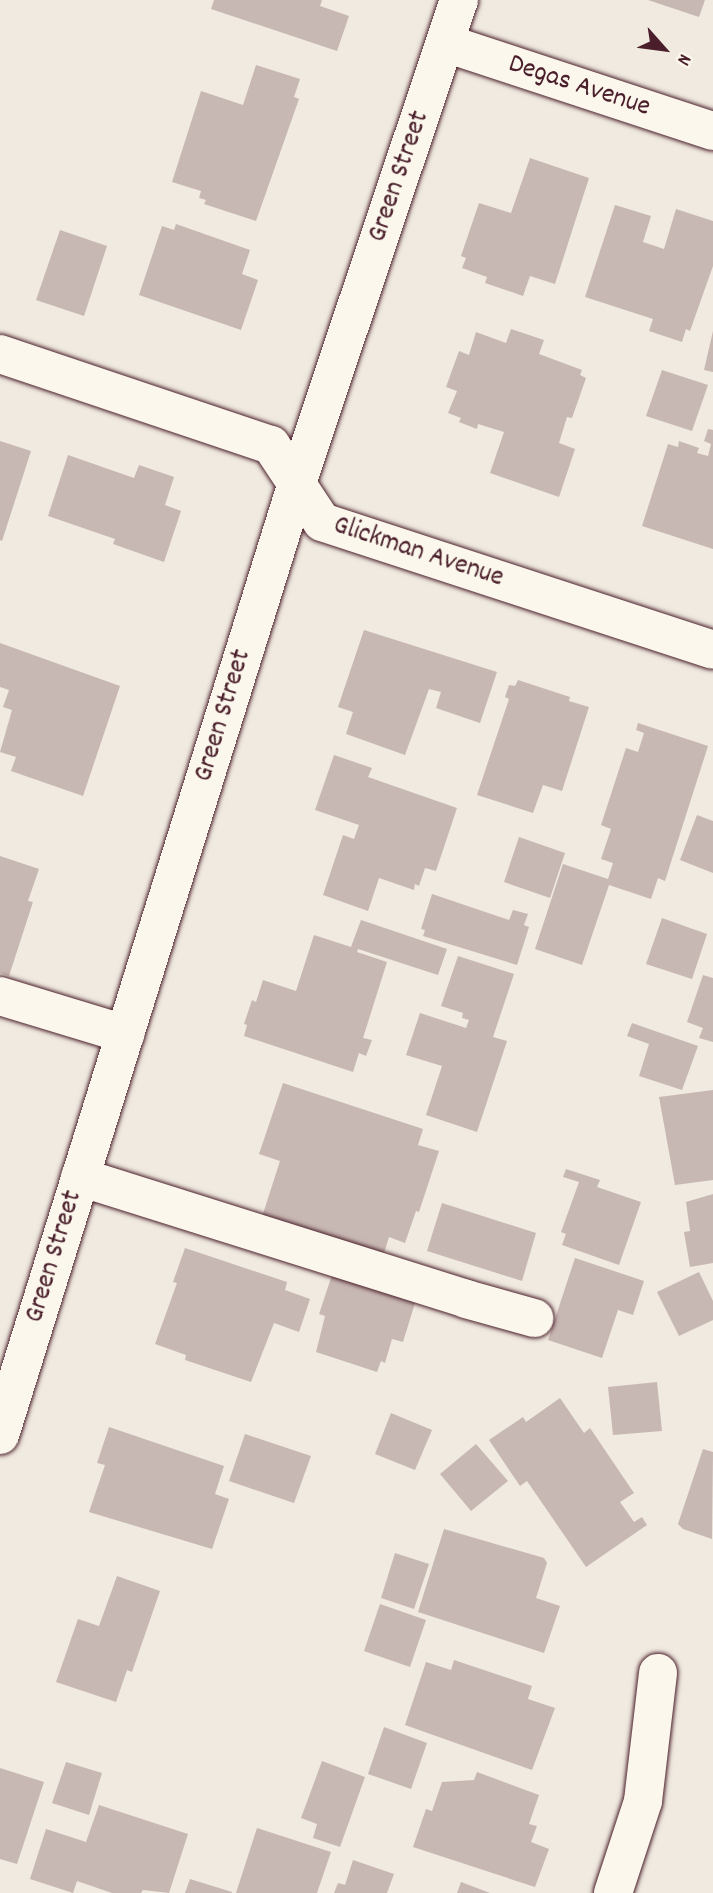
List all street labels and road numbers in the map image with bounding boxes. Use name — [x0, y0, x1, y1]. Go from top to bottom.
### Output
street label: Degas Avenue — [504, 48, 654, 126]
street label: Green Street — [362, 107, 438, 247]
street label: Glickman Avenue — [329, 510, 507, 596]
street label: Green Street — [188, 646, 260, 786]
street label: Green Street — [19, 1187, 91, 1327]

